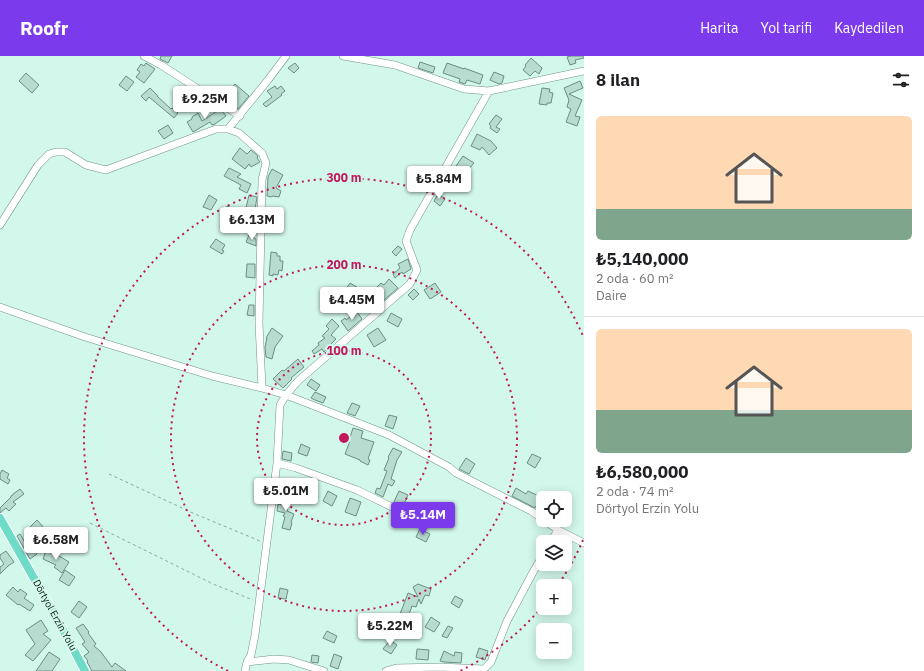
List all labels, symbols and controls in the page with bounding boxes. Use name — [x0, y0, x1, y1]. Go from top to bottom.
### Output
text: Roofr — [20, 16, 68, 40]
text: Harita — [700, 19, 739, 37]
text: Yol tarifi — [761, 19, 812, 37]
text: Kaydedilen — [834, 19, 904, 37]
text: 8 ilan — [596, 69, 640, 91]
icon: filters — [890, 69, 912, 91]
pin: ₺9.25M — [172, 86, 238, 120]
text: ₺9.25M — [182, 90, 228, 107]
icon: home — [718, 142, 790, 214]
pin: ₺5.84M — [406, 166, 472, 200]
text: 300 m — [326, 170, 362, 185]
text: ₺5.84M — [416, 170, 462, 187]
pin: ₺6.13M — [219, 207, 285, 241]
text: ₺6.13M — [229, 211, 275, 228]
text: ₺5,140,000 — [596, 248, 688, 270]
text: 200 m — [326, 257, 362, 272]
text: 2 oda · 60 m² — [596, 270, 674, 287]
pin: ₺4.45M — [319, 287, 385, 321]
text: Daire — [596, 287, 627, 304]
text: ₺4.45M — [329, 291, 375, 308]
text: 100 m — [326, 343, 362, 358]
icon: home — [718, 355, 790, 427]
centre of rings — [337, 431, 351, 445]
text: ₺6,580,000 — [596, 461, 688, 483]
pin: ₺5.01M — [253, 478, 319, 512]
text: ₺5.01M — [263, 482, 309, 499]
text: 2 oda · 74 m² — [596, 483, 674, 500]
map controls — [536, 491, 572, 659]
button: locate — [536, 491, 572, 527]
text: Dörtyol Erzin Yolu — [596, 500, 699, 517]
pin: ₺5.14M — [390, 502, 456, 536]
text: ₺5.14M — [400, 506, 446, 523]
pin: ₺6.58M — [23, 527, 89, 561]
text: ₺6.58M — [33, 531, 79, 548]
button: layers — [536, 535, 572, 571]
street label: Dörtyol Erzin Yolu — [30, 577, 80, 653]
button: + — [536, 579, 572, 615]
pin: ₺5.22M — [357, 613, 423, 647]
text: ₺5.22M — [367, 617, 413, 634]
button: − — [536, 623, 572, 659]

